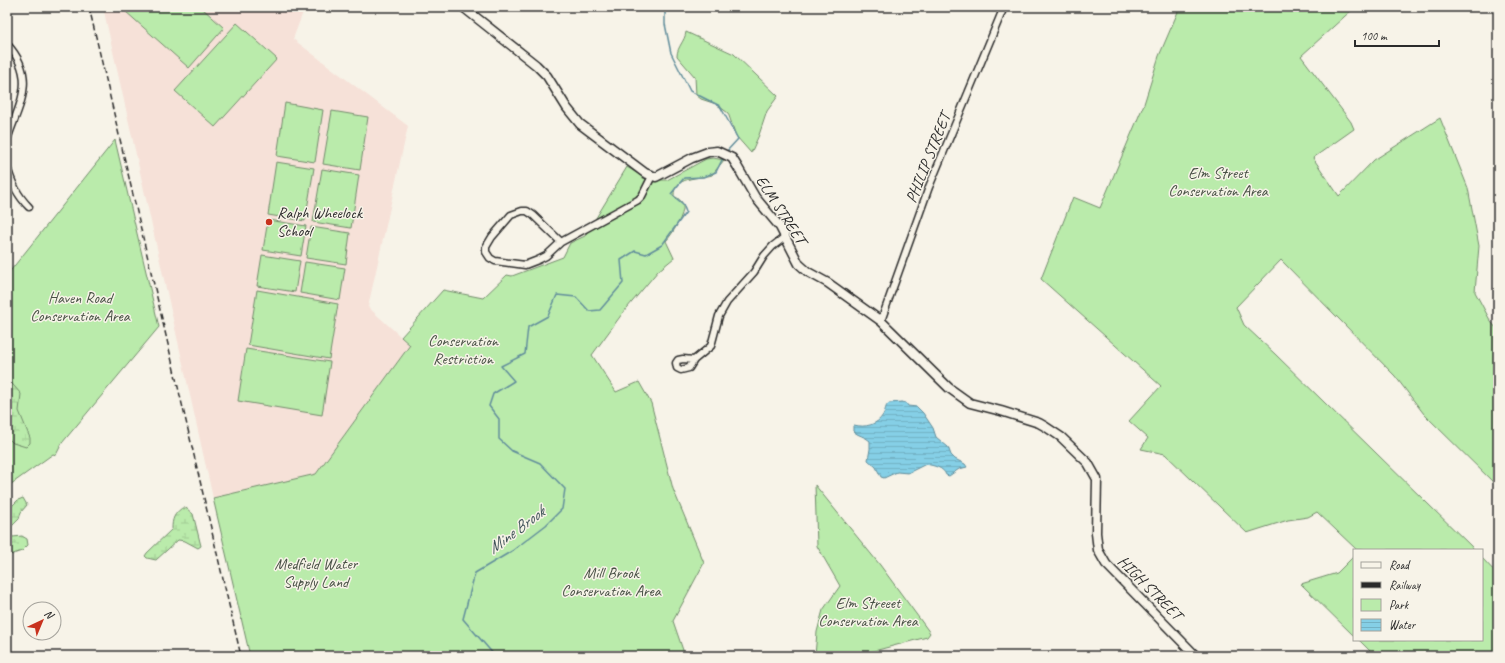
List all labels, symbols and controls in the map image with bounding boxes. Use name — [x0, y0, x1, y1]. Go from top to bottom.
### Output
scale bar — [1355, 22, 1439, 48]
text: 100 m — [1361, 28, 1388, 44]
street label: PHILIP STREET — [901, 107, 956, 206]
park label: Elm Street Conservation Area — [1168, 163, 1269, 201]
street label: ELM STREET — [751, 172, 813, 252]
place label: Ralph Wheelock School — [277, 203, 363, 241]
marker: Ralph Wheelock School — [264, 217, 274, 227]
park label: Haven Road Conservation Area — [30, 288, 131, 326]
park label: Conservation Restriction — [428, 331, 499, 369]
water label: Mine Brook — [483, 500, 552, 558]
legend — [1353, 549, 1483, 641]
street label: HIGH STREET — [1113, 551, 1189, 627]
park label: Medfield Water Supply Land — [275, 554, 359, 592]
text: Road — [1389, 557, 1411, 573]
park label: Mill Brook Conservation Area — [561, 563, 662, 601]
text: Railway — [1389, 577, 1421, 593]
park label: Elm Streeet Conservation Area — [818, 593, 919, 631]
text: Park — [1389, 597, 1410, 613]
north arrow — [22, 601, 62, 641]
text: N — [42, 606, 58, 623]
text: Water — [1389, 617, 1417, 633]

